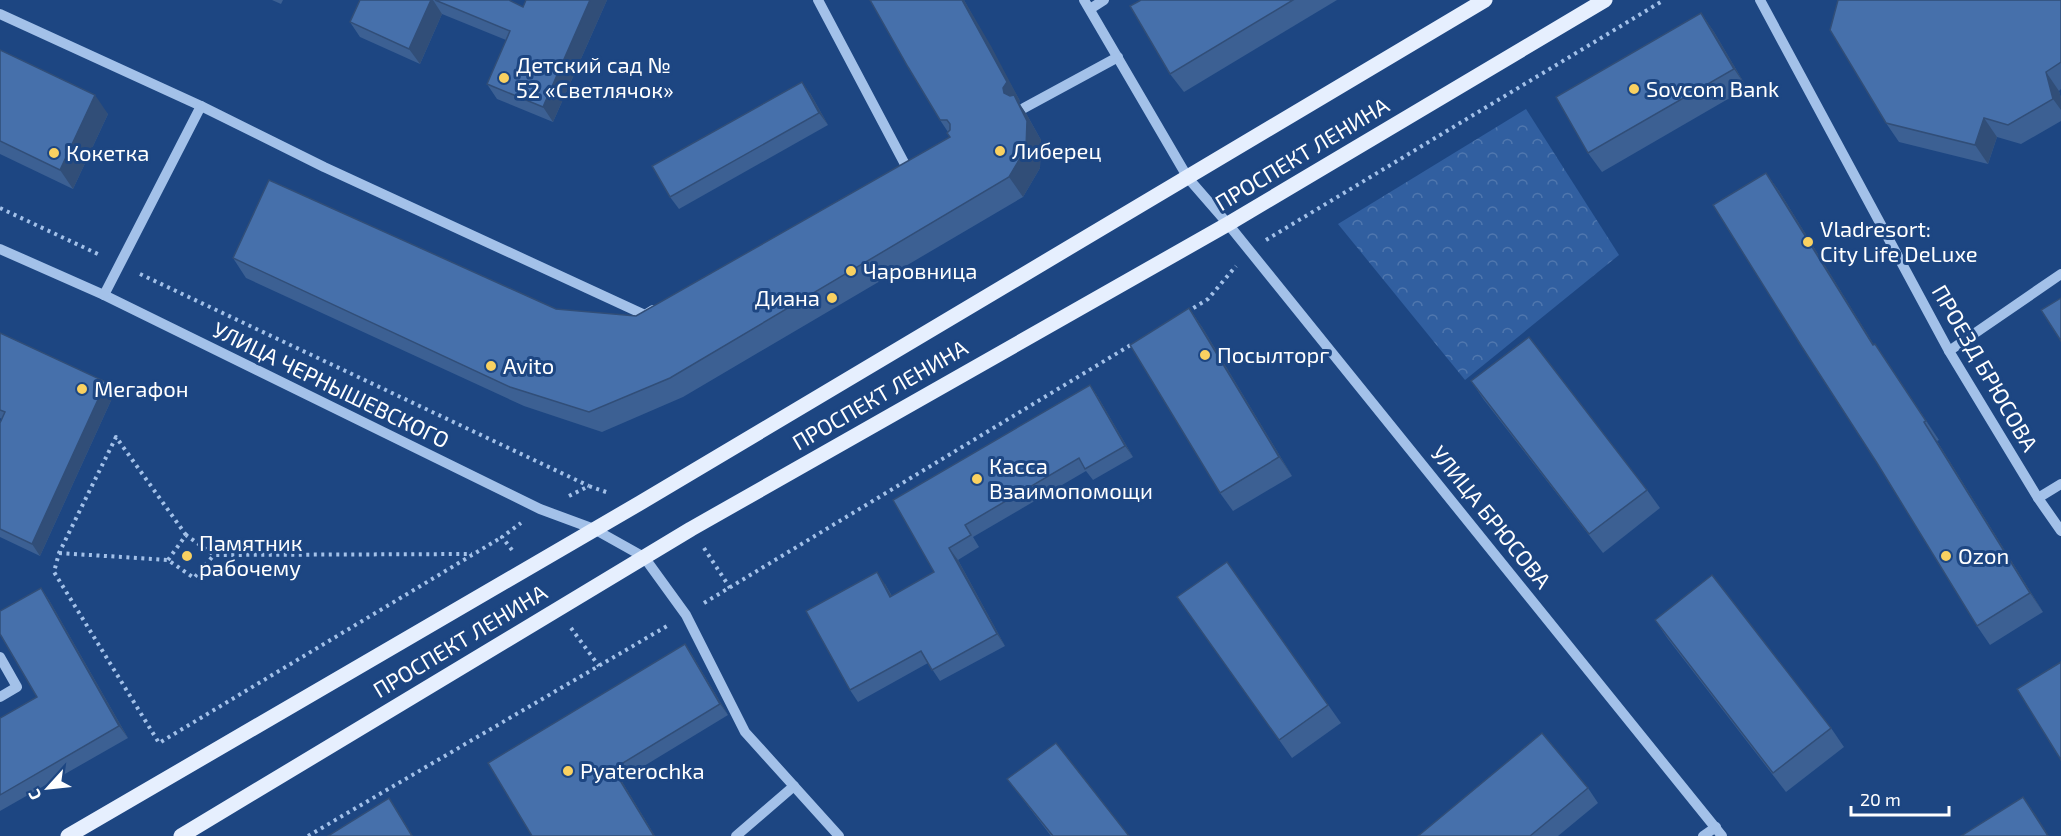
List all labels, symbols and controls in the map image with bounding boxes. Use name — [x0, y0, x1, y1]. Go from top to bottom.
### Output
place label: Детский сад № 52 «Светлячок» — [516, 51, 674, 102]
marker: Детский сад № 52 «Светлячок» — [497, 71, 511, 85]
place label: Sovcom Bank — [1646, 75, 1779, 101]
marker: Sovcom Bank — [1627, 82, 1641, 96]
street label: ПРОСПЕКТ ЛЕНИНА — [1210, 91, 1393, 215]
place label: Либерец — [1012, 137, 1102, 163]
place label: Кокетка — [66, 139, 149, 165]
marker: Либерец — [993, 144, 1007, 158]
marker: Кокетка — [47, 146, 61, 160]
place label: Vladresort: City Life DeLuxe — [1820, 215, 1978, 266]
marker: Vladresort: City Life DeLuxe — [1801, 235, 1815, 249]
place label: Чаровница — [863, 257, 977, 283]
marker: Чаровница — [844, 264, 858, 278]
street label: ПРОЕЗД БРЮСОВА — [1928, 280, 2044, 456]
place label: Диана — [755, 284, 820, 310]
marker: Диана — [825, 291, 839, 305]
street label: УЛИЦА ЧЕРНЫШЕВСКОГО — [209, 316, 454, 453]
street label: ПРОСПЕКТ ЛЕНИНА — [787, 333, 972, 455]
place label: Посылторг — [1217, 341, 1330, 367]
marker: Посылторг — [1198, 348, 1212, 362]
place label: Avito — [503, 352, 554, 378]
marker: Avito — [484, 359, 498, 373]
place label: Мегафон — [94, 375, 189, 401]
marker: Мегафон — [75, 382, 89, 396]
street label: УЛИЦА БРЮСОВА — [1426, 440, 1557, 593]
place label: Касса Взаимопомощи — [989, 452, 1153, 503]
marker: Касса Взаимопомощи — [970, 472, 984, 486]
place label: Памятник рабочему — [199, 529, 303, 581]
place label: Ozon — [1958, 542, 2009, 568]
marker: Памятник рабочему — [180, 549, 194, 563]
marker: Ozon — [1939, 549, 1953, 563]
street label: ПРОСПЕКТ ЛЕНИНА — [368, 578, 551, 702]
place label: Pyaterochka — [580, 757, 705, 783]
north arrow — [18, 758, 78, 818]
marker: Pyaterochka — [561, 764, 575, 778]
scale bar — [1851, 779, 1948, 817]
text: С — [24, 787, 45, 804]
text: 20 m — [1860, 788, 1901, 810]

